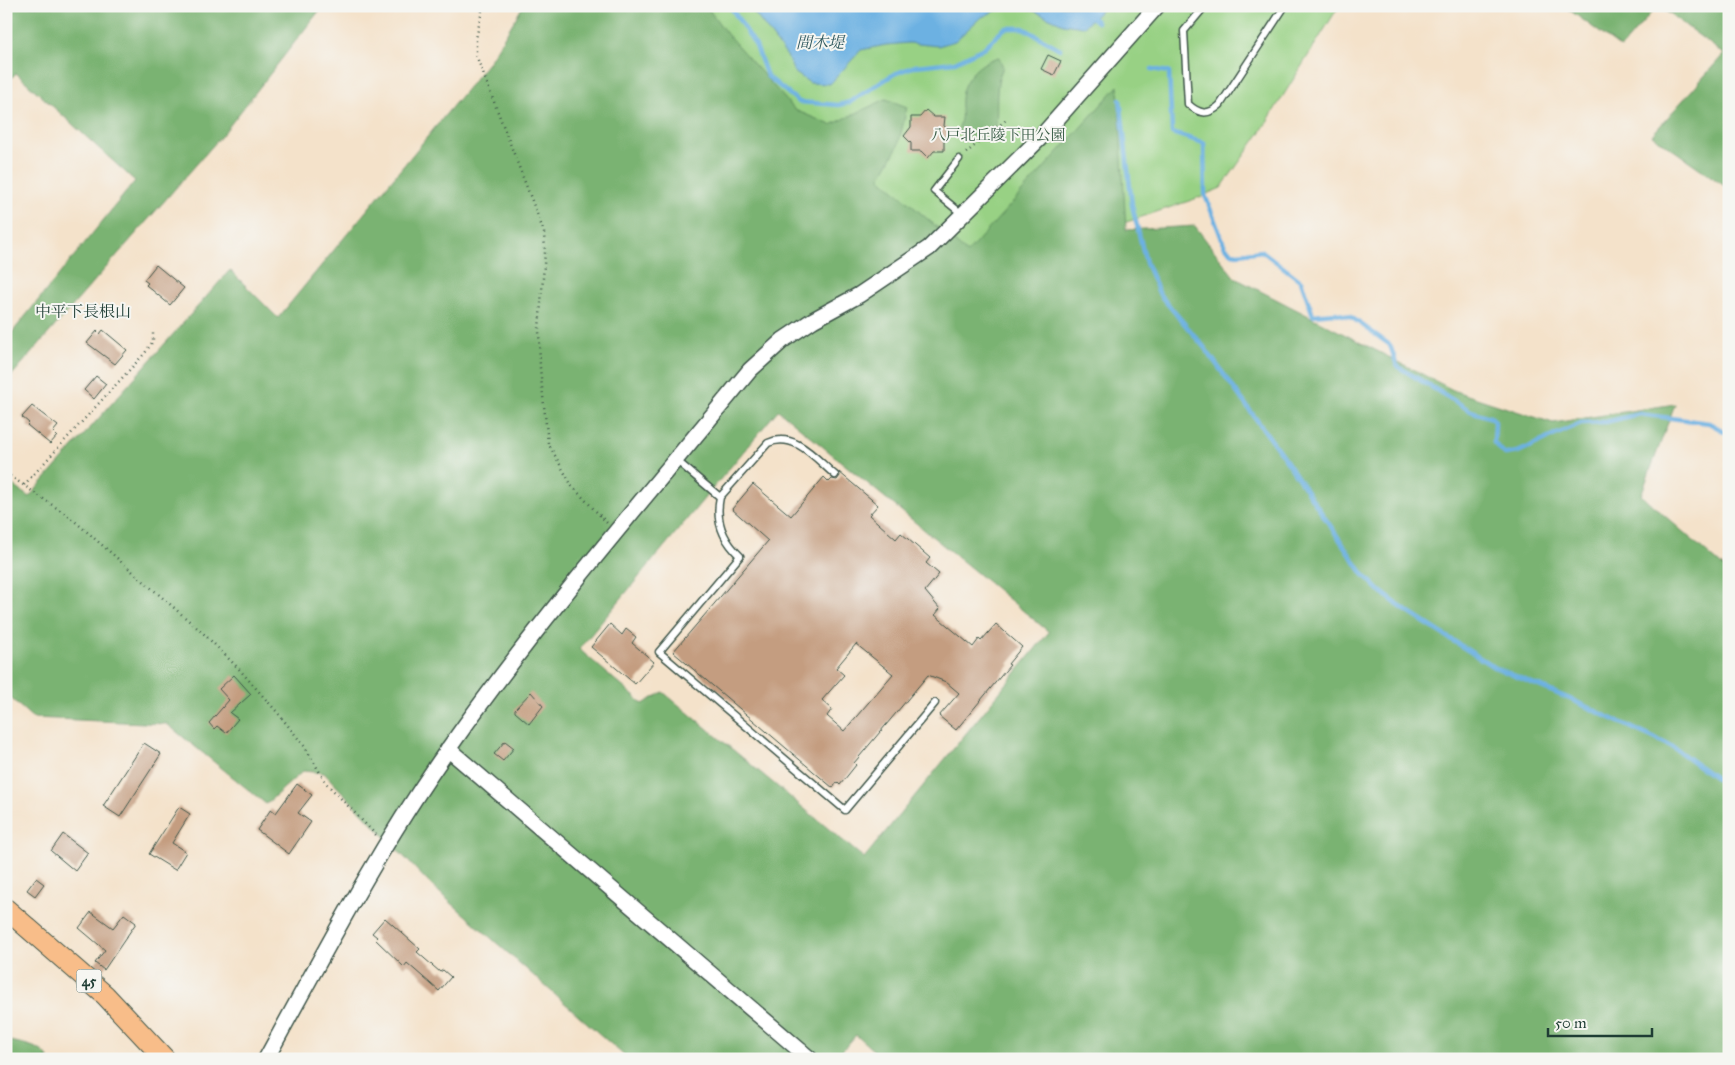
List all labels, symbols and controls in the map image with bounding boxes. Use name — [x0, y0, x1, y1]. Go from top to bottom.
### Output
water label: 間木堤 — [796, 33, 846, 52]
park label: 八戸北丘陵下田公園 — [930, 126, 1066, 144]
district label: 中平下長根山 — [35, 302, 131, 321]
road number: 45 — [76, 969, 102, 992]
scale bar — [1548, 1005, 1651, 1037]
text: 50 m — [1555, 1014, 1587, 1032]

